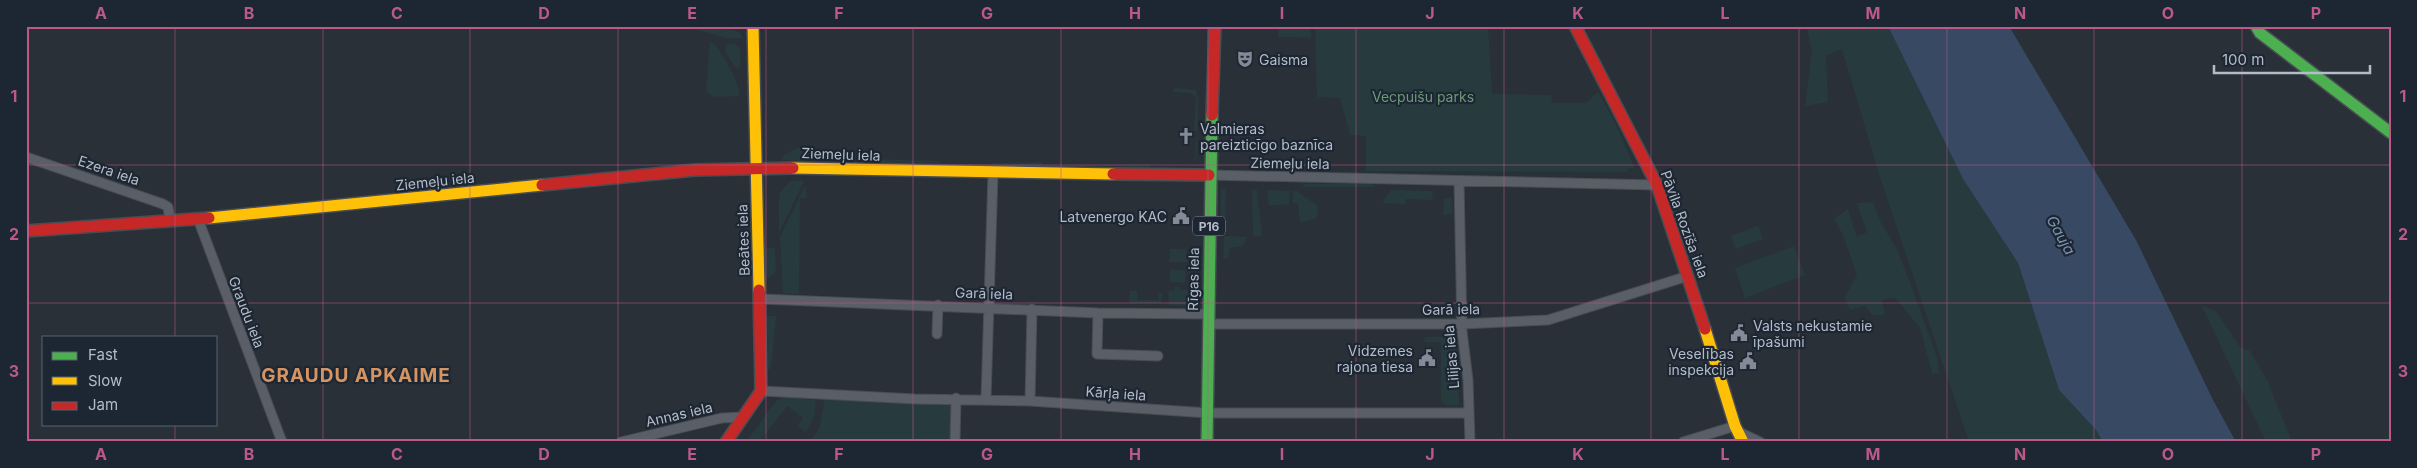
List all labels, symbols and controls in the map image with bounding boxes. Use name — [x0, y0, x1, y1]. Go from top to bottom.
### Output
text: A — [95, 3, 107, 23]
text: B — [244, 3, 254, 23]
text: C — [391, 3, 403, 23]
text: D — [538, 3, 550, 23]
text: E — [687, 3, 697, 23]
text: F — [834, 3, 844, 23]
text: G — [981, 3, 993, 23]
text: H — [1129, 3, 1141, 23]
text: I — [1280, 3, 1284, 23]
text: J — [1425, 3, 1435, 23]
text: K — [1572, 3, 1584, 23]
text: L — [1720, 3, 1730, 23]
text: M — [1866, 3, 1880, 23]
text: N — [2014, 3, 2026, 23]
text: O — [2162, 3, 2174, 23]
text: P — [2311, 3, 2321, 23]
scale bar — [2214, 42, 2371, 74]
theatre icon: Gaisma — [1235, 49, 1255, 69]
text: 100 m — [2222, 50, 2264, 69]
place label: Gaisma — [1259, 51, 1308, 68]
text: 1 — [11, 86, 17, 106]
text: 1 — [2400, 86, 2406, 106]
park label: Vecpuišu parks — [1372, 88, 1474, 105]
place label: Valmieras pareizticīgo baznīca — [1200, 120, 1333, 153]
church icon: Valmieras pareizticīgo baznīca — [1176, 126, 1196, 146]
street label: Ziemeļu iela — [801, 144, 881, 165]
street label: Ezera iela — [76, 152, 142, 188]
street label: Ziemeļu iela — [1250, 154, 1330, 173]
street label: Ziemeļu iela — [395, 168, 475, 195]
street label: Pāvila Rozīša iela — [1658, 168, 1712, 280]
street label: Beātes iela — [733, 204, 753, 276]
public building icon: Latvenergo KAC — [1171, 206, 1191, 226]
place label: Latvenergo KAC — [1059, 208, 1167, 225]
water label: Gauja — [2042, 212, 2080, 258]
road number: P16 — [1193, 217, 1225, 236]
text: 2 — [9, 224, 19, 244]
text: 2 — [2398, 224, 2408, 244]
street label: Rīgas iela — [1184, 247, 1202, 311]
street label: Graudu iela — [226, 274, 268, 350]
street label: Garā iela — [955, 283, 1013, 303]
street label: Garā iela — [1422, 300, 1480, 318]
place label: Valsts nekustamie īpašumi — [1752, 317, 1872, 350]
public building icon: Valsts nekustamie īpašumi — [1729, 323, 1749, 343]
street label: Lilijas iela — [1440, 325, 1462, 389]
legend — [42, 336, 218, 426]
place label: Vidzemes rajona tiesa — [1337, 342, 1413, 375]
text: Fast — [88, 345, 118, 364]
place label: Veselības inspekcija — [1668, 345, 1734, 378]
public building icon: Vidzemes rajona tiesa — [1417, 348, 1437, 368]
public building icon: Veselības inspekcija — [1738, 351, 1758, 371]
text: 3 — [9, 361, 19, 381]
text: 3 — [2398, 361, 2408, 381]
district label: GRAUDU APKAIME — [261, 364, 451, 387]
text: Slow — [88, 371, 122, 390]
street label: Kārļa iela — [1085, 382, 1147, 405]
text: Jam — [88, 395, 118, 414]
street label: Annas iela — [644, 398, 714, 430]
text: A — [95, 444, 107, 464]
text: B — [244, 444, 254, 464]
text: C — [391, 444, 403, 464]
text: D — [538, 444, 550, 464]
text: E — [687, 444, 697, 464]
text: F — [834, 444, 844, 464]
text: G — [981, 444, 993, 464]
text: H — [1129, 444, 1141, 464]
text: I — [1280, 444, 1284, 464]
text: J — [1425, 444, 1435, 464]
text: K — [1572, 444, 1584, 464]
text: L — [1720, 444, 1730, 464]
text: M — [1866, 444, 1880, 464]
text: N — [2014, 444, 2026, 464]
text: O — [2162, 444, 2174, 464]
text: P — [2311, 444, 2321, 464]

